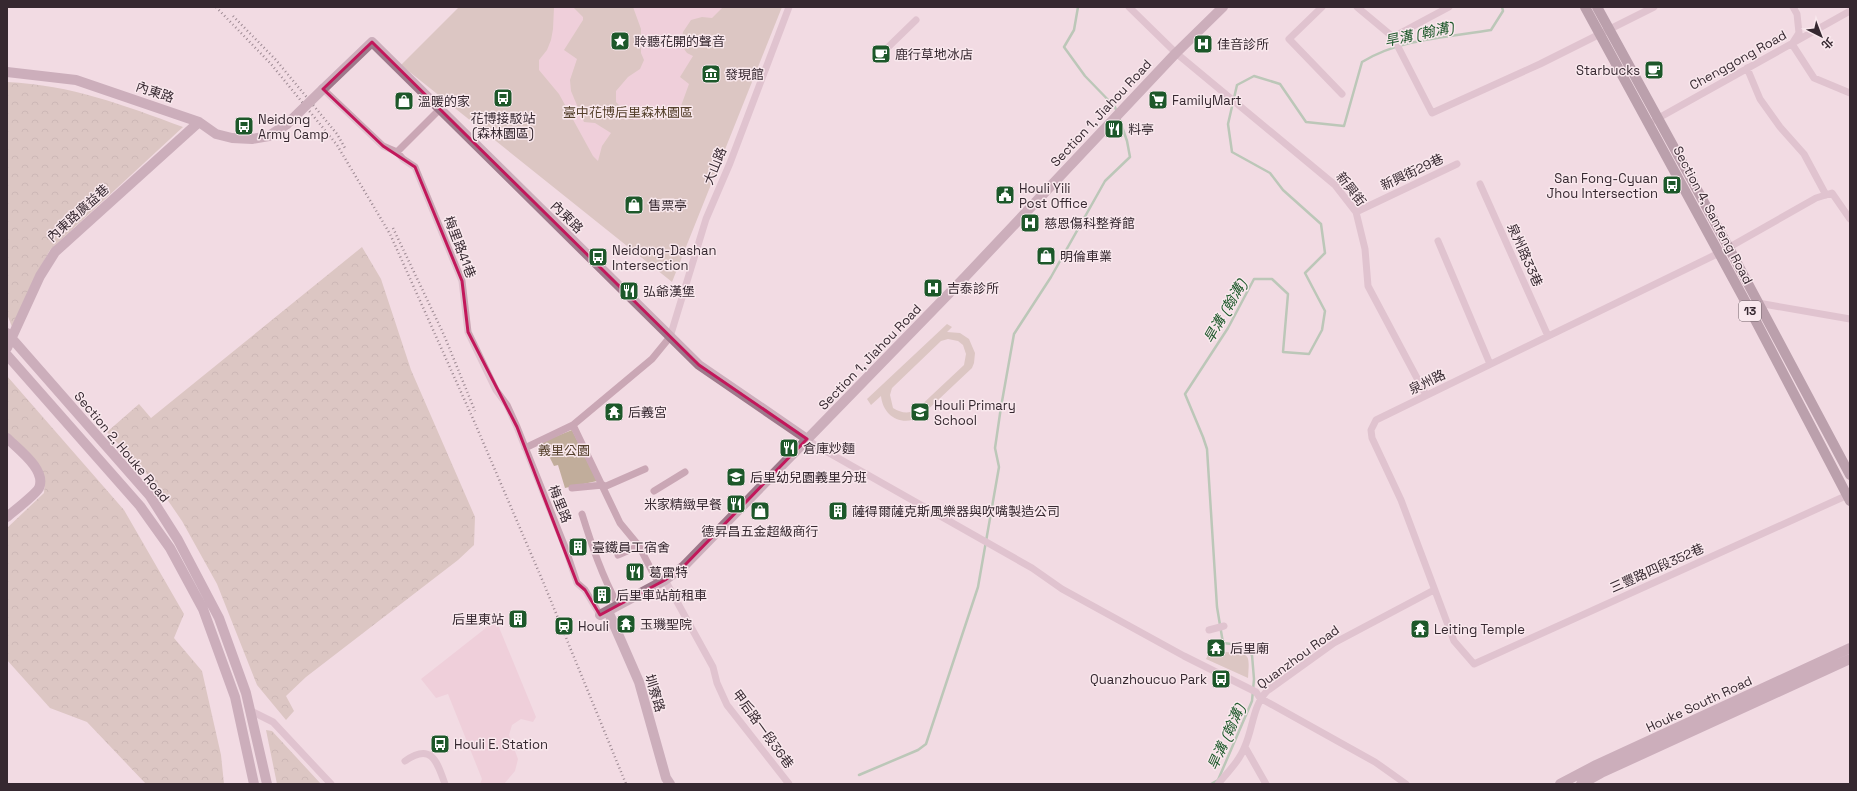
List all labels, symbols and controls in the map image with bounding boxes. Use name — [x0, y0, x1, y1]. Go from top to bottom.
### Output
north arrow — [1801, 16, 1841, 56]
water label: 旱溝 (翰溝) — [1383, 18, 1457, 50]
street label: Chenggong Road — [1687, 26, 1789, 94]
place icon: 聆聽花開的聲音 — [609, 30, 631, 52]
place label: 聆聽花開的聲音 — [634, 33, 725, 50]
hospital icon: 佳音診所 — [1192, 33, 1214, 55]
text: 北 — [1819, 35, 1836, 52]
place label: 佳音診所 — [1217, 36, 1269, 53]
cafe icon: 鹿行草地冰店 — [870, 43, 892, 65]
place label: 鹿行草地冰店 — [895, 46, 973, 63]
street label: Section 1, Jiahou Road — [1047, 56, 1155, 170]
cafe icon: Starbucks — [1643, 59, 1665, 81]
place label: Starbucks — [1576, 62, 1640, 79]
museum icon: 發現館 — [700, 63, 722, 85]
place label: 發現館 — [725, 66, 764, 83]
street label: 內東路 — [134, 78, 176, 106]
bus stop icon: 花博接駁站 (森林園區) — [492, 87, 514, 109]
supermarket icon: FamilyMart — [1147, 89, 1169, 111]
shop icon: 溫暖的家 — [393, 90, 415, 112]
place label: FamilyMart — [1172, 92, 1242, 109]
place label: 溫暖的家 — [418, 93, 470, 110]
park label: 臺中花博后里森林園區 — [563, 104, 693, 121]
place label: 花博接駁站 (森林園區) — [470, 110, 536, 142]
place label: Neidong Army Camp — [258, 111, 329, 143]
bus stop icon: Neidong Army Camp — [233, 115, 255, 137]
restaurant icon: 料亭 — [1103, 118, 1125, 140]
place label: 料亭 — [1128, 121, 1154, 138]
street label: Section 4, Sanfeng Road — [1669, 143, 1757, 287]
street label: 大山路 — [700, 145, 730, 187]
street label: 新興街29巷 — [1378, 150, 1446, 194]
street label: 新興街 — [1332, 168, 1370, 210]
place label: San Fong-Cyuan Jhou Intersection — [1547, 170, 1658, 202]
bus stop icon: San Fong-Cyuan Jhou Intersection — [1661, 174, 1683, 196]
place label: Houli Yili Post Office — [1019, 180, 1088, 212]
street label: 內東路廣益巷 — [43, 181, 113, 245]
public building icon: Houli Yili Post Office — [994, 184, 1016, 206]
shop icon: 售票亭 — [623, 194, 645, 216]
street label: 內東路 — [547, 197, 587, 237]
place label: 售票亭 — [648, 197, 687, 214]
hospital icon: 慈恩傷科整脊館 — [1019, 212, 1041, 234]
street label: 梅里路41巷 — [440, 213, 480, 281]
place label: 慈恩傷科整脊館 — [1044, 215, 1135, 232]
street label: 泉州路33巷 — [1503, 221, 1547, 289]
place label: Neidong-Dashan Intersection — [612, 242, 716, 274]
shop icon: 明倫車業 — [1035, 245, 1057, 267]
bus stop icon: Neidong-Dashan Intersection — [587, 246, 609, 268]
place label: 明倫車業 — [1060, 248, 1112, 265]
water label: 旱溝 (翰溝) — [1200, 275, 1251, 346]
hospital icon: 吉泰診所 — [922, 277, 944, 299]
restaurant icon: 弘爺漢堡 — [618, 280, 640, 302]
place label: 吉泰診所 — [947, 280, 999, 297]
place label: 弘爺漢堡 — [643, 283, 695, 300]
street label: Section 1, Jiahou Road — [815, 300, 925, 414]
road number: 13 — [1739, 301, 1761, 321]
street label: 泉州路 — [1406, 366, 1448, 398]
street label: Section 2, Houke Road — [71, 388, 173, 506]
place label: Houli Primary School — [934, 397, 1016, 429]
temple icon: 后義宮 — [603, 401, 625, 423]
school or university icon: Houli Primary School — [909, 401, 931, 423]
place label: 后義宮 — [628, 404, 667, 421]
restaurant icon: 倉庫炒麵 — [778, 437, 800, 459]
place label: 倉庫炒麵 — [803, 440, 855, 457]
park label: 義里公園 — [538, 442, 590, 459]
school or university icon: 后里幼兒園義里分班 — [725, 466, 747, 488]
place label: 后里幼兒園義里分班 — [750, 469, 867, 486]
street label: 梅里路 — [545, 483, 575, 525]
restaurant icon: 米家精緻早餐 — [725, 493, 747, 515]
place label: 米家精緻早餐 — [644, 496, 722, 513]
shop icon: 德昇昌五金超級商行 — [749, 500, 771, 522]
building icon: 薩得爾薩克斯風樂器與吹嘴製造公司 — [827, 500, 849, 522]
place label: 薩得爾薩克斯風樂器與吹嘴製造公司 — [852, 503, 1060, 520]
place label: 德昇昌五金超級商行 — [701, 523, 819, 540]
building icon: 臺鐵員工宿舍 — [567, 536, 589, 558]
place label: 臺鐵員工宿舍 — [592, 539, 670, 556]
street label: 三豐路四段352巷 — [1607, 540, 1707, 596]
restaurant icon: 葛雷特 — [624, 561, 646, 583]
place label: 葛雷特 — [649, 564, 688, 581]
building icon: 后里車站前租車 — [591, 584, 613, 606]
place label: 后里車站前租車 — [616, 587, 707, 604]
building icon: 后里東站 — [507, 608, 529, 630]
place label: 后里東站 — [452, 611, 504, 628]
temple icon: 玉璣聖院 — [615, 613, 637, 635]
station icon: Houli — [553, 615, 575, 637]
place label: 玉璣聖院 — [640, 616, 692, 633]
place label: Houli — [578, 618, 609, 635]
temple icon: Leiting Temple — [1409, 618, 1431, 640]
street label: Quanzhou Road — [1253, 621, 1343, 693]
place label: Leiting Temple — [1434, 621, 1525, 638]
temple icon: 后里廟 — [1205, 637, 1227, 659]
place label: 后里廟 — [1230, 640, 1269, 657]
bus stop icon: Quanzhoucuo Park — [1210, 668, 1232, 690]
place label: Quanzhoucuo Park — [1090, 671, 1207, 688]
street label: 圳寮路 — [641, 672, 669, 714]
street label: Houke South Road — [1643, 672, 1755, 736]
street label: 甲后路一段36巷 — [729, 686, 797, 772]
water label: 旱溝 (翰溝) — [1204, 700, 1249, 773]
bus stop icon: Houli E. Station — [429, 733, 451, 755]
place label: Houli E. Station — [454, 736, 548, 753]

